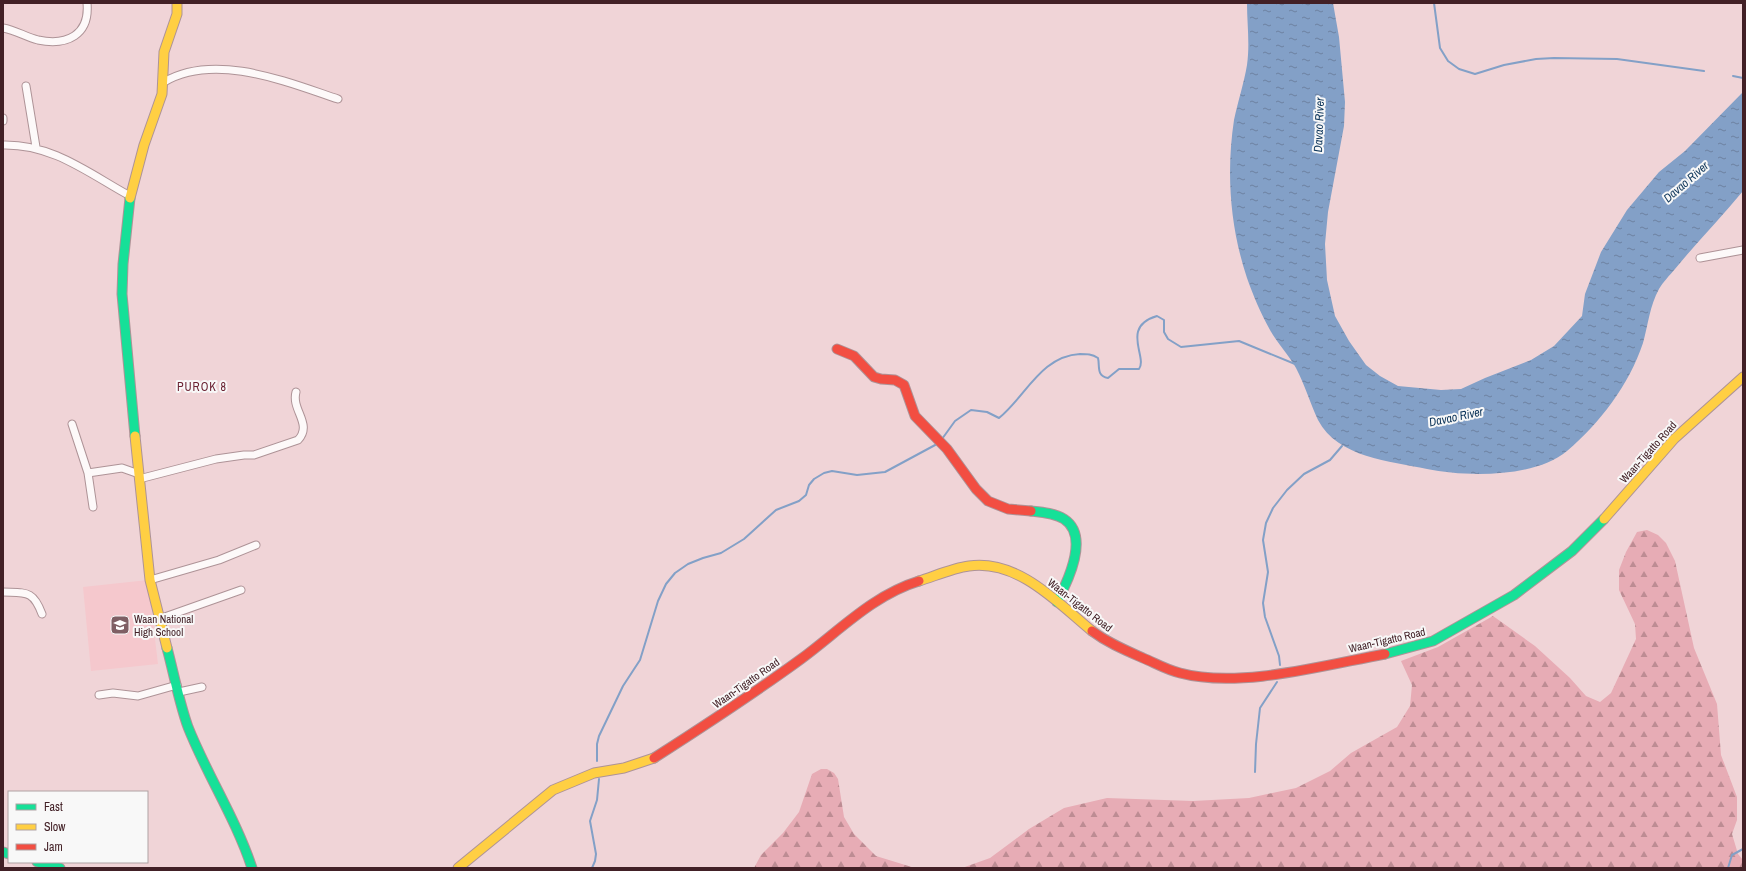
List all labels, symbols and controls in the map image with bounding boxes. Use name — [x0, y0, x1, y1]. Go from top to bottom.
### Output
water label: Davao River — [1310, 97, 1328, 153]
water label: Davao River — [1660, 158, 1712, 206]
district label: PUROK 8 — [177, 379, 227, 395]
water label: Davao River — [1428, 403, 1485, 431]
street label: Waan-Tigatto Road — [1617, 418, 1679, 486]
street label: Waan-Tigatto Road — [1045, 575, 1115, 635]
place label: Waan National High School — [134, 612, 193, 639]
school or university icon: Waan National High School — [109, 614, 131, 636]
street label: Waan-Tigatto Road — [1347, 624, 1427, 656]
street label: Waan-Tigatto Road — [710, 655, 782, 711]
legend — [8, 791, 148, 863]
text: Fast — [44, 799, 63, 815]
text: Slow — [44, 819, 66, 835]
text: Jam — [44, 839, 63, 855]

